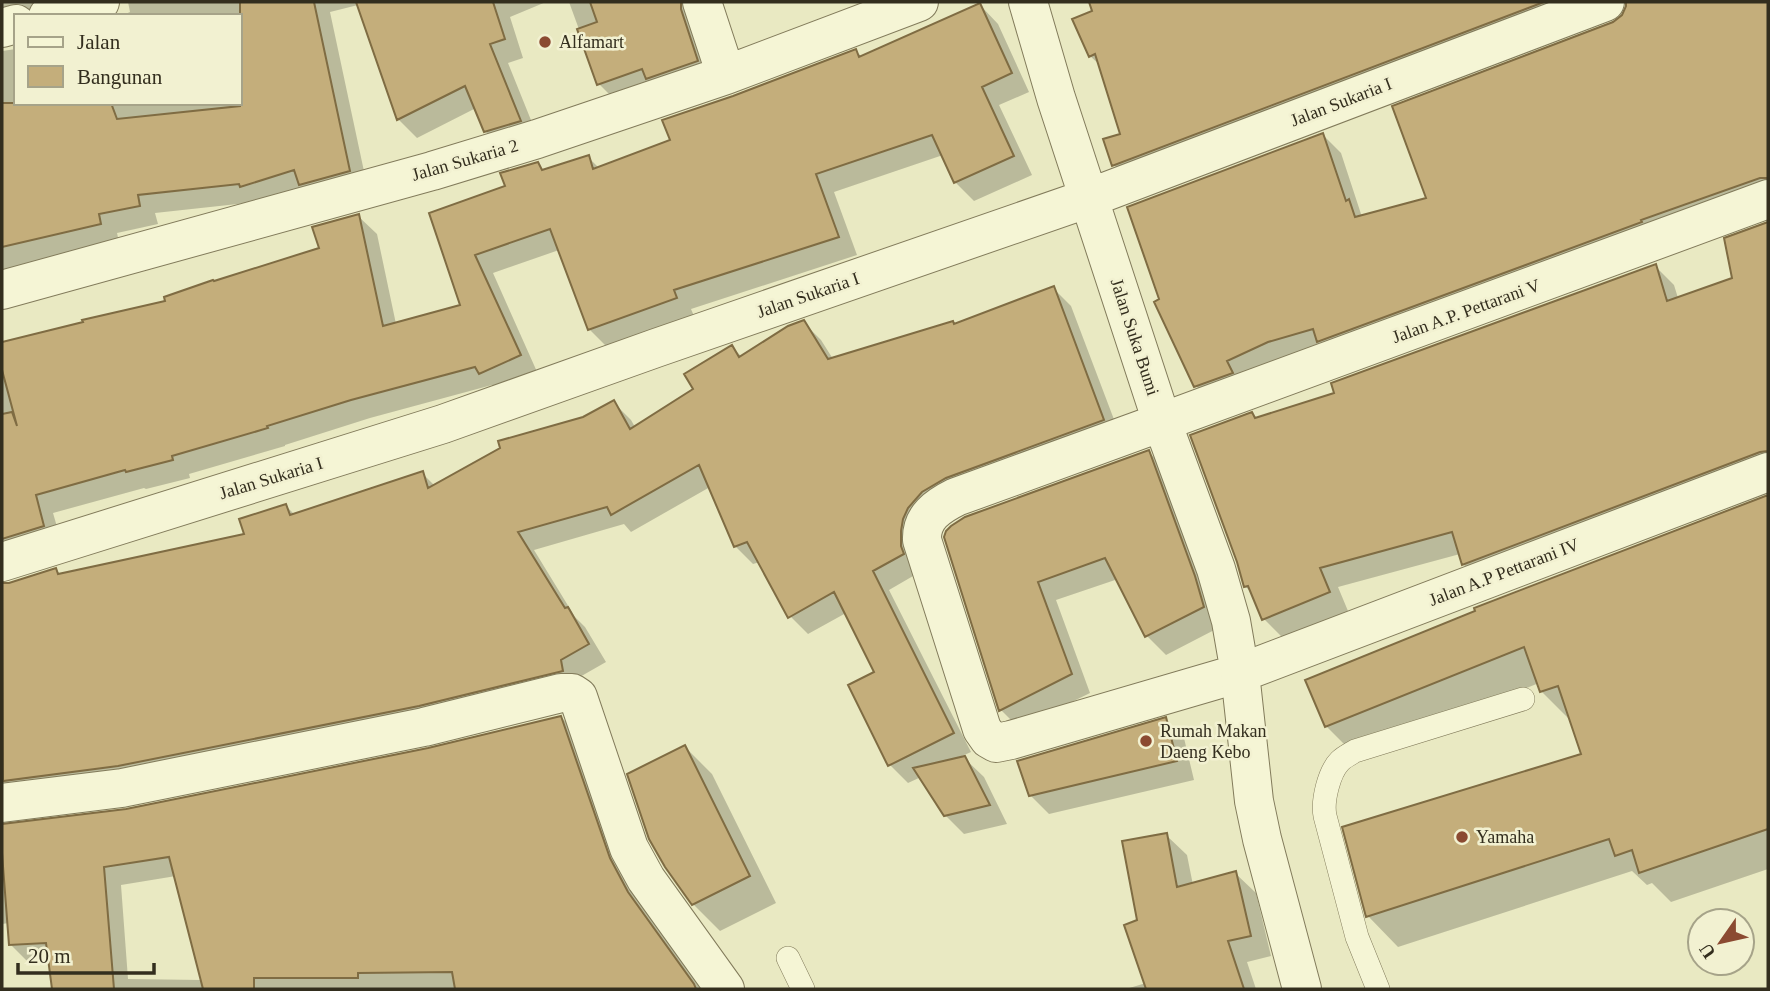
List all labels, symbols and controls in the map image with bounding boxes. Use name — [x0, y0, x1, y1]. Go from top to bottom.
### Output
legend — [14, 14, 242, 105]
text: Jalan — [77, 30, 121, 54]
place label: Alfamart — [559, 32, 624, 52]
marker: Alfamart — [537, 34, 553, 50]
text: Bangunan — [77, 65, 163, 89]
street label: Jalan Sukaria I — [1287, 73, 1395, 131]
street label: Jalan Sukaria 2 — [409, 135, 521, 185]
street label: Jalan Sukaria I — [754, 268, 862, 322]
street label: Jalan A.P. Pettarani V — [1389, 275, 1543, 347]
street label: Jalan Suka Bumi — [1107, 276, 1163, 398]
street label: Jalan Sukaria I — [217, 453, 325, 503]
street label: Jalan A.P Pettarani IV — [1426, 534, 1582, 610]
place label: Rumah Makan Daeng Kebo — [1160, 721, 1266, 762]
marker: Rumah Makan Daeng Kebo — [1138, 733, 1154, 749]
place label: Yamaha — [1476, 827, 1534, 847]
marker: Yamaha — [1454, 829, 1470, 845]
north arrow — [1686, 907, 1756, 977]
scale bar — [18, 932, 154, 976]
text: U — [1695, 939, 1720, 963]
text: 20 m — [28, 944, 71, 968]

